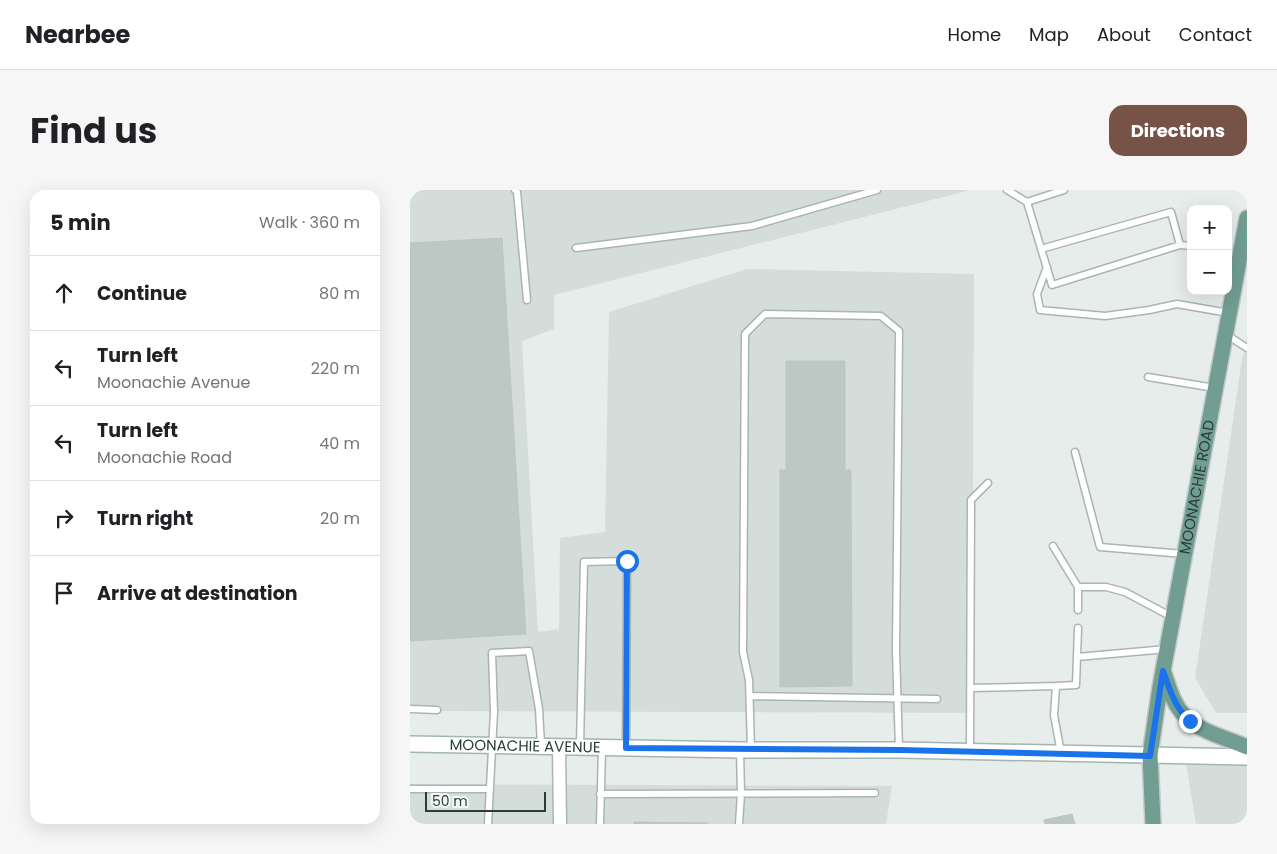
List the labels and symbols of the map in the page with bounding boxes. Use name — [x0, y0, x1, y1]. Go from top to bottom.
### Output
street label: MOONACHIE ROAD — [1174, 418, 1219, 556]
route start — [616, 550, 639, 573]
route end — [1179, 710, 1202, 733]
street label: MOONACHIE AVENUE — [449, 734, 601, 757]
scale bar — [425, 789, 546, 812]

